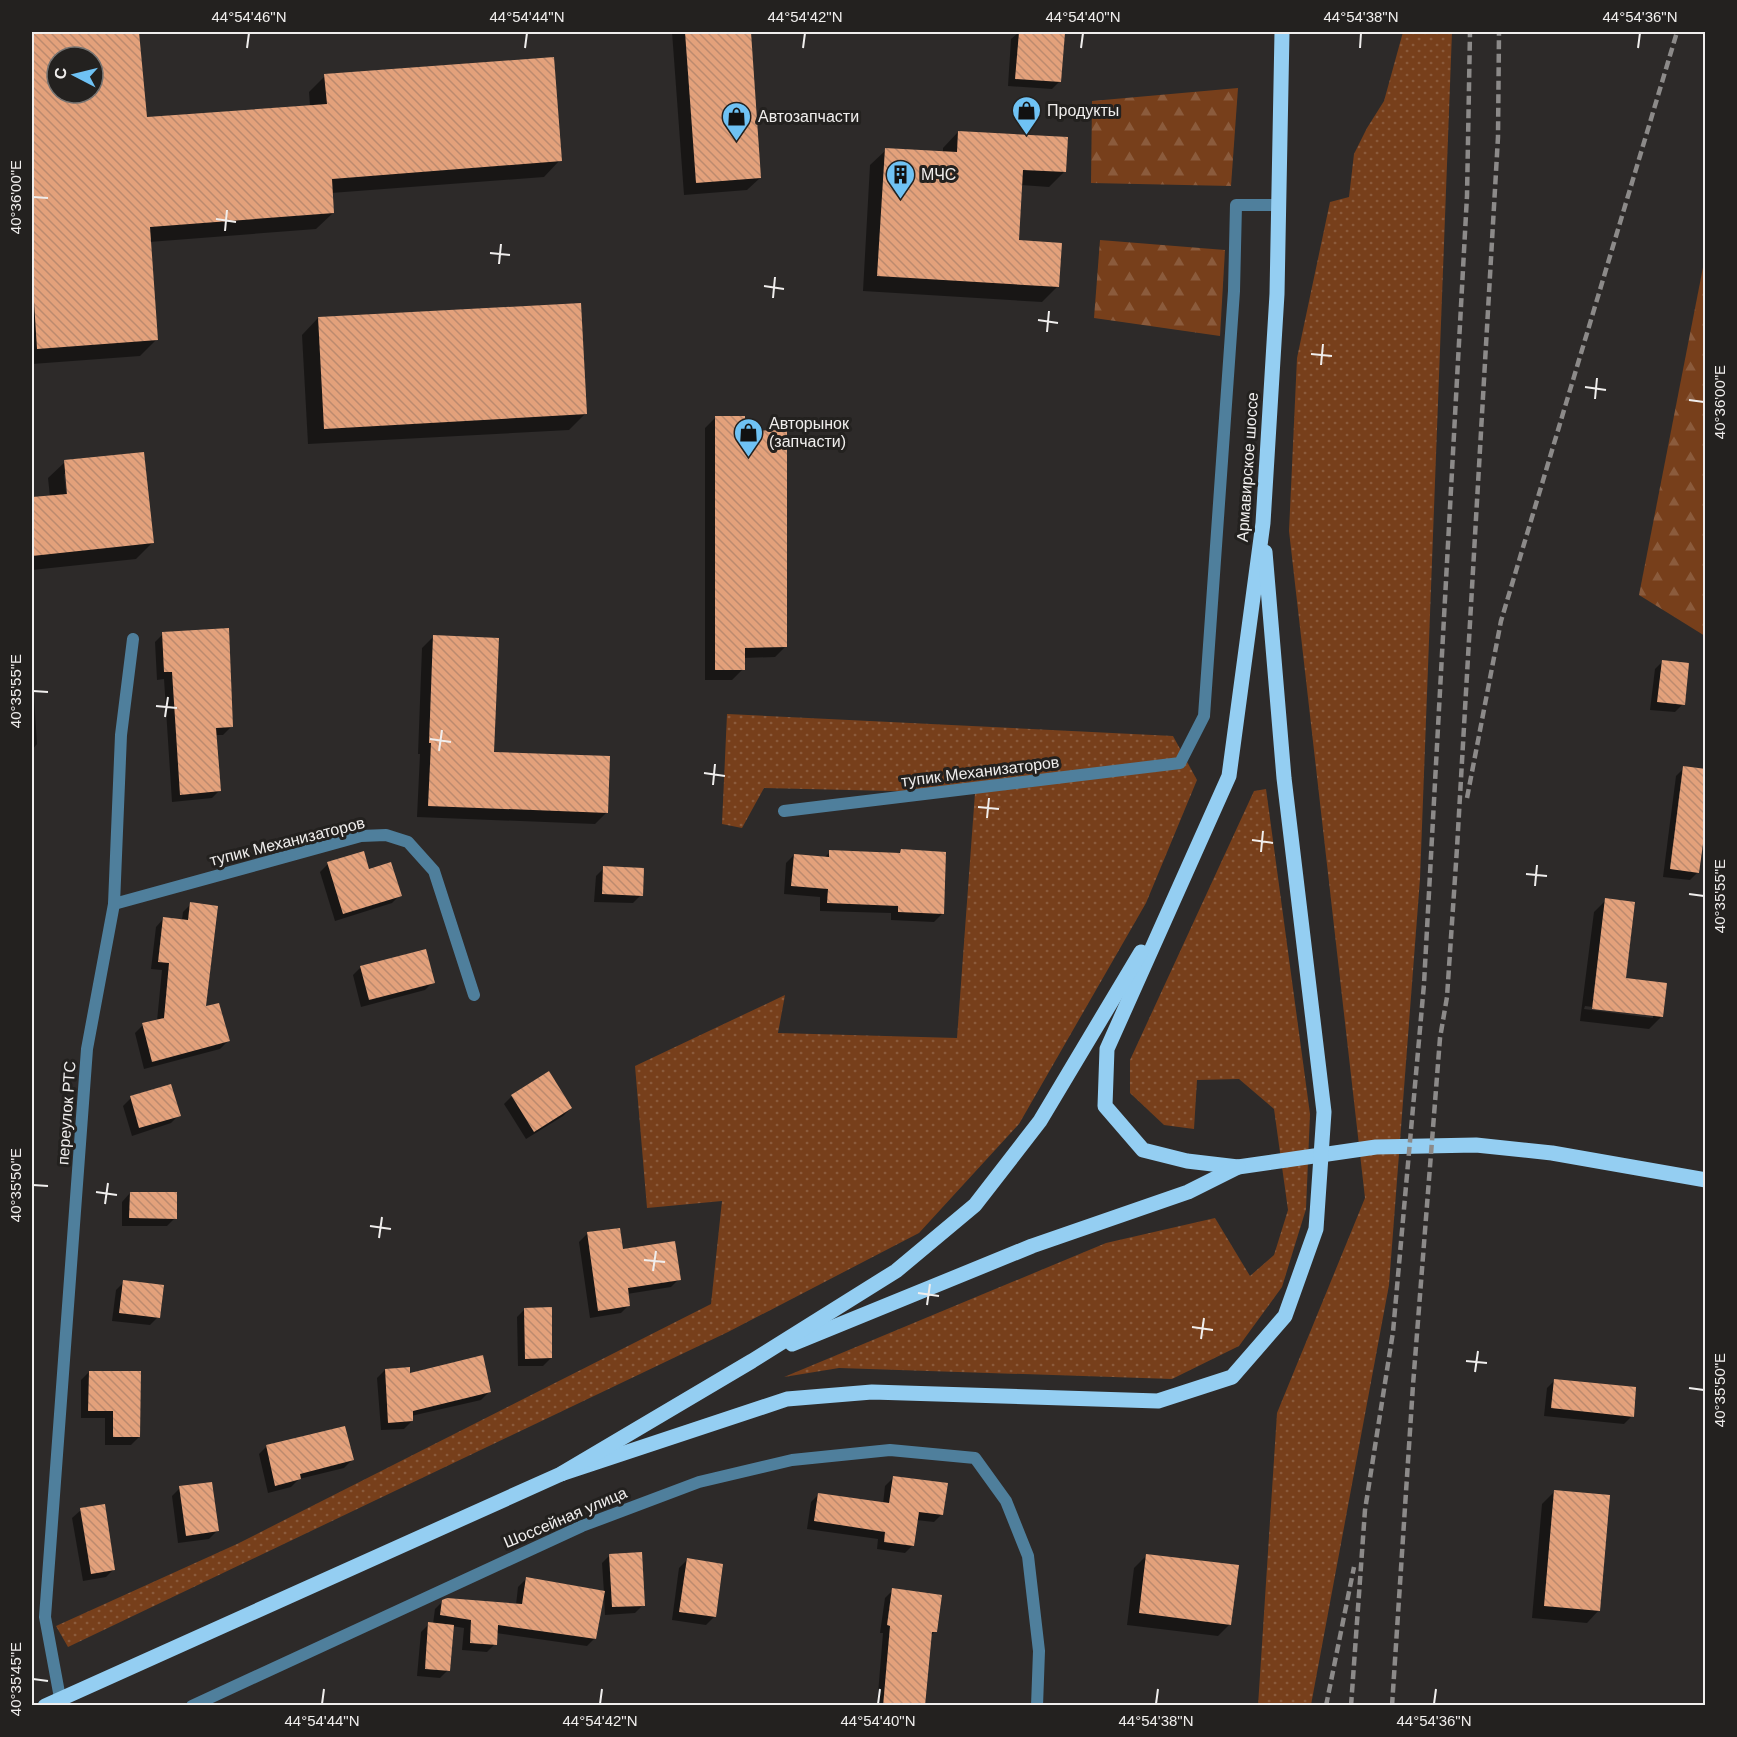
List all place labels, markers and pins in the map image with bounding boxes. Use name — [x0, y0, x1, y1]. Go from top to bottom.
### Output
shop icon: Продукты — [1010, 94, 1042, 136]
shop icon: Автозапчасти — [721, 100, 753, 142]
place label: Продукты — [1047, 102, 1119, 119]
place label: Автозапчасти — [758, 108, 859, 125]
building icon: МЧС — [884, 158, 916, 200]
place label: МЧС — [921, 166, 956, 183]
place label: Авторынок (запчасти) — [769, 415, 850, 450]
shop icon: Авторынок (запчасти) — [732, 416, 764, 458]

